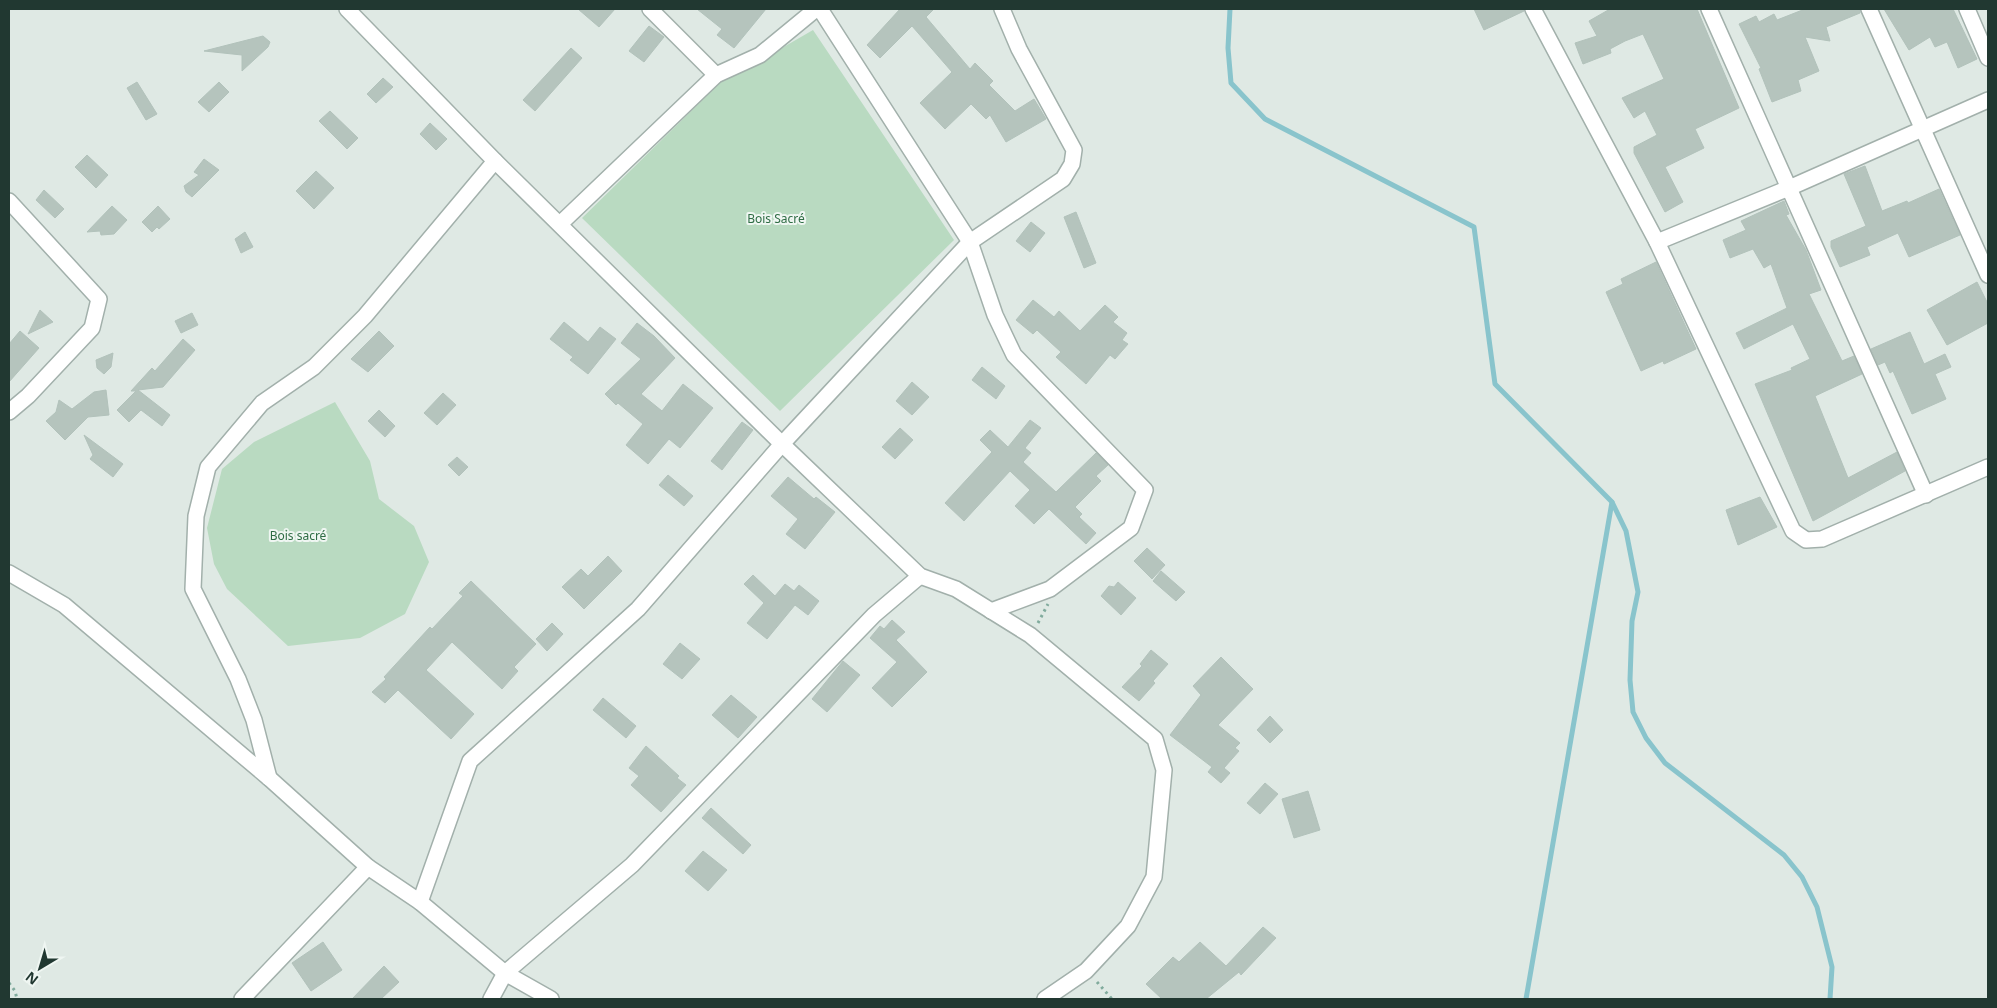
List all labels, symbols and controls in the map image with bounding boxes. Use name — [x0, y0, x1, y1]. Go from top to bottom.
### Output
park label: Bois Sacré — [747, 210, 805, 227]
park label: Bois sacré — [270, 527, 327, 544]
north arrow — [15, 943, 65, 993]
text: N — [21, 968, 42, 990]

